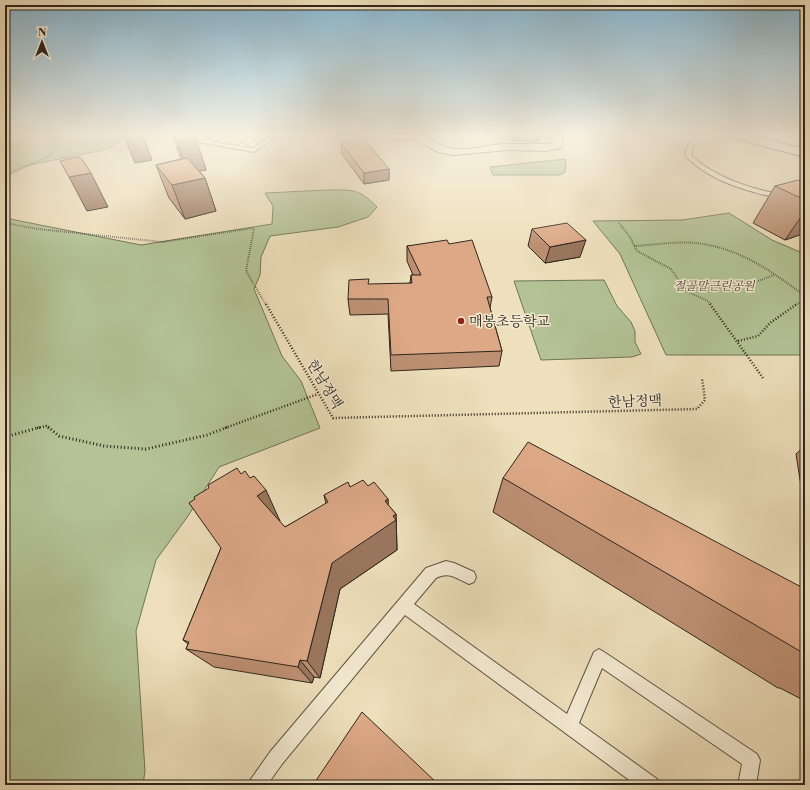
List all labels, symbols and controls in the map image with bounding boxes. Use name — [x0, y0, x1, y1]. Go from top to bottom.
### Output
north arrow — [22, 22, 62, 62]
text: N — [38, 26, 47, 40]
park label: 절골말근린공원 — [673, 279, 756, 294]
place label: 매봉초등학교 — [469, 313, 551, 331]
marker: 매봉초등학교 — [456, 316, 466, 326]
street label: 한남정맥 — [302, 357, 346, 412]
street label: 한남정맥 — [608, 392, 662, 412]

